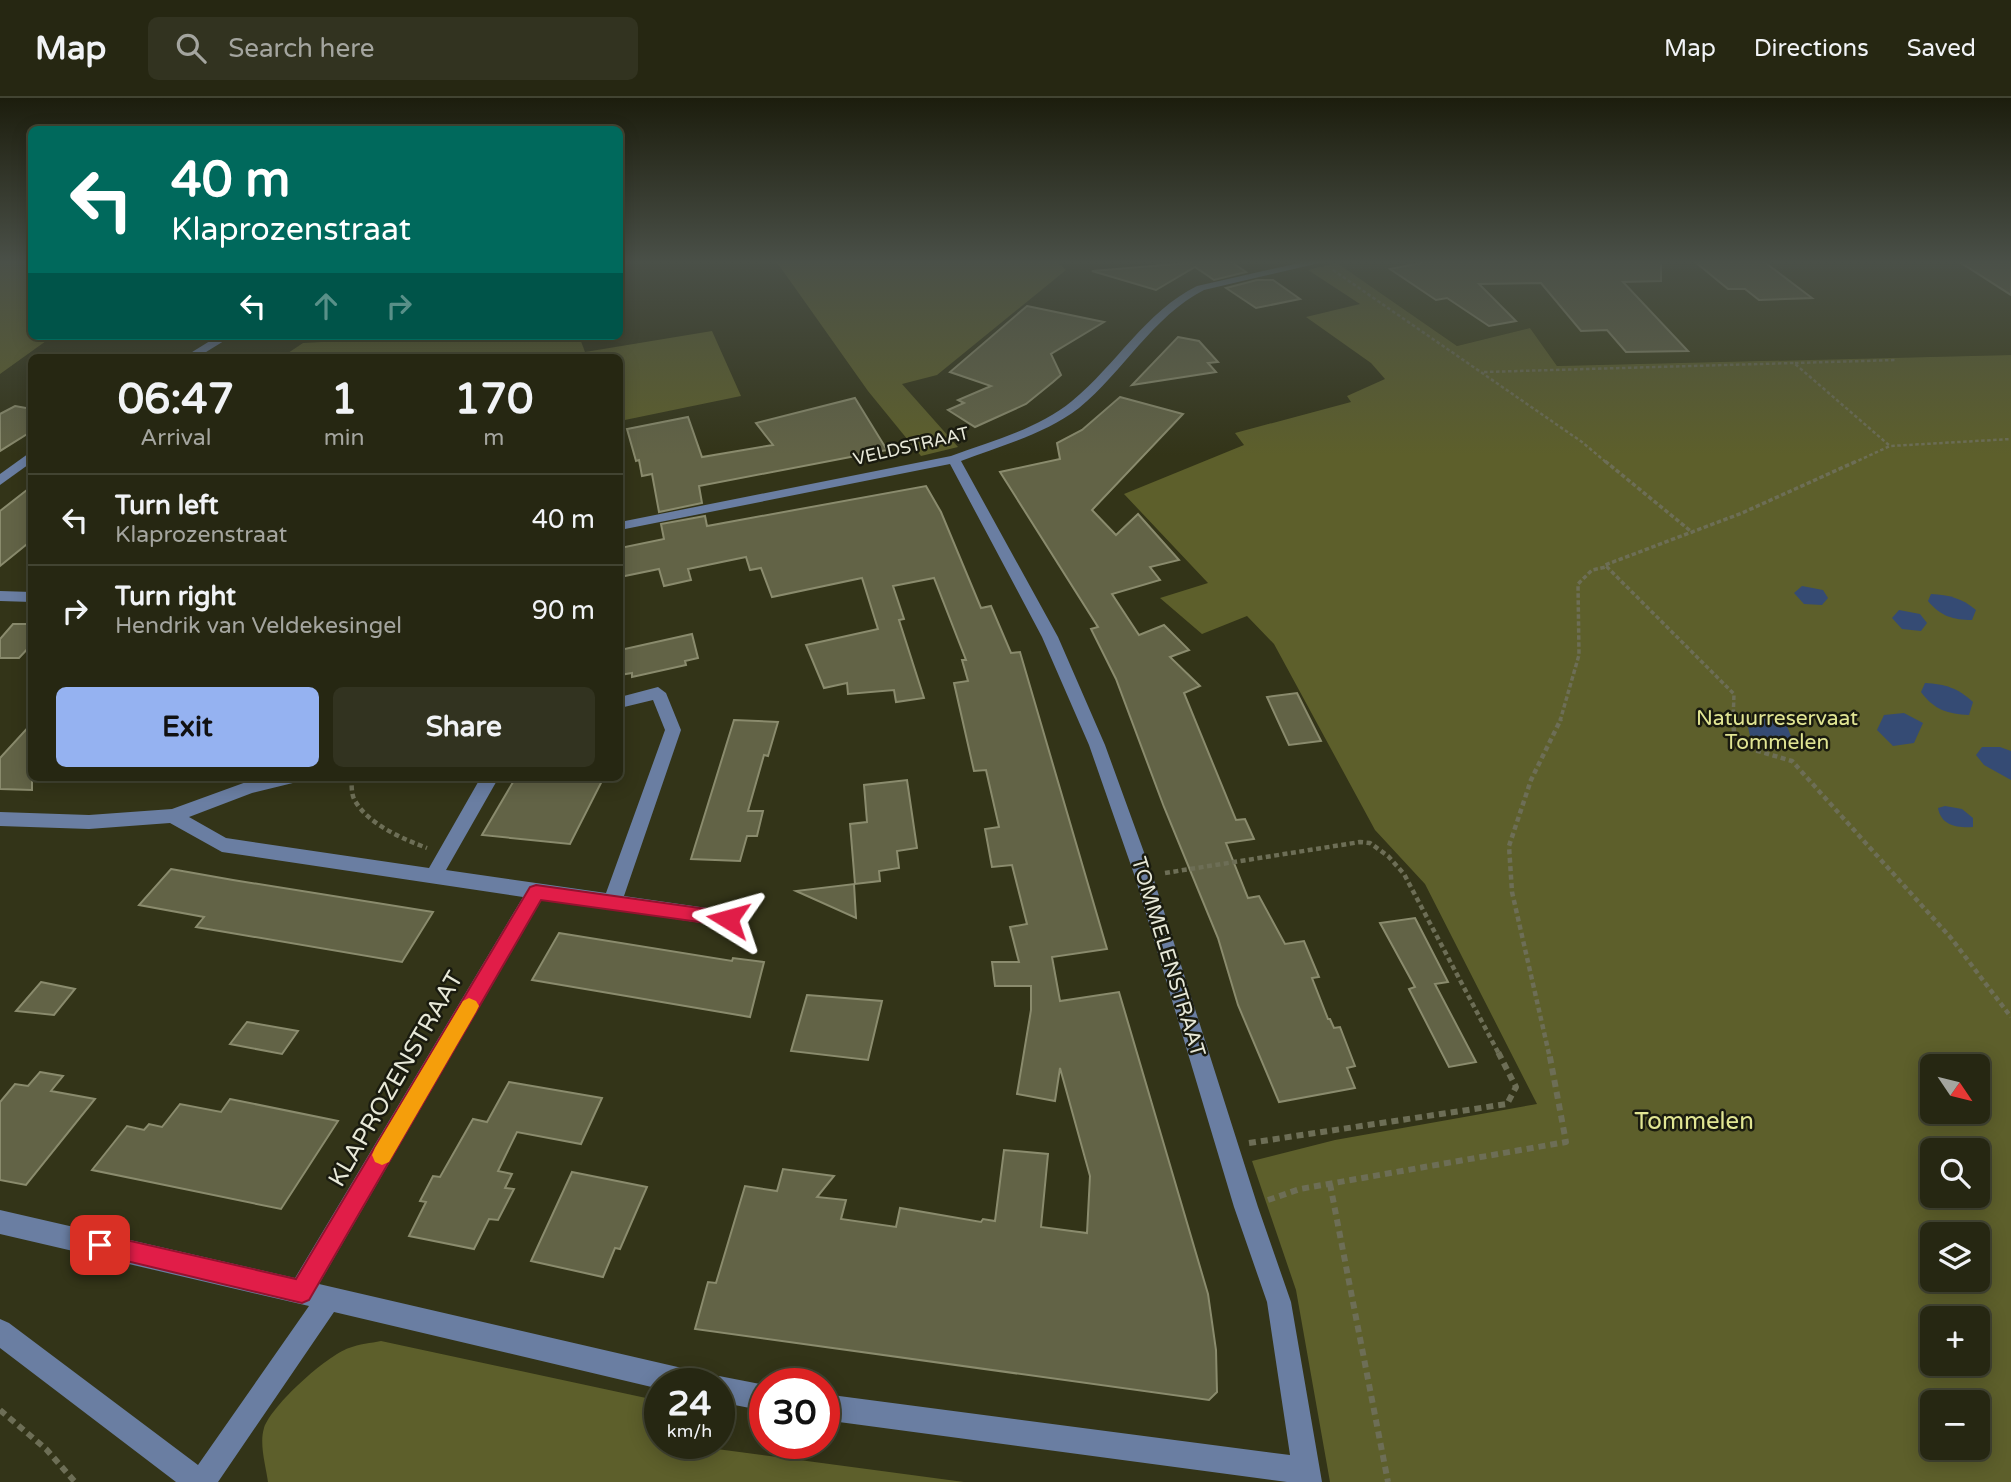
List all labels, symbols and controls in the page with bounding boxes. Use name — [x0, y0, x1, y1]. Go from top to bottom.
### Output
search box — [148, 17, 638, 80]
text: Map — [35, 29, 106, 68]
icon: search — [172, 29, 210, 67]
text: Search here — [228, 33, 374, 64]
text: Map — [1664, 34, 1716, 63]
text: Directions — [1754, 34, 1869, 63]
text: Saved — [1907, 34, 1976, 63]
text: 40 m — [171, 151, 290, 210]
icon: left — [56, 154, 147, 245]
text: Klaprozenstraat — [171, 211, 411, 249]
icon: left — [234, 287, 272, 325]
icon: ahead — [307, 287, 345, 325]
icon: right — [380, 287, 418, 325]
text: 06:47 — [118, 374, 234, 425]
text: 1 — [331, 374, 357, 425]
text: 170 — [454, 374, 533, 425]
street label: VELDSTRAAT — [851, 422, 971, 470]
text: Arrival — [140, 424, 211, 452]
text: min — [324, 424, 365, 452]
text: m — [483, 424, 504, 452]
text: Turn left — [115, 490, 218, 521]
icon: left — [56, 501, 94, 539]
text: 40 m — [532, 504, 595, 535]
text: Klaprozenstraat — [115, 521, 287, 549]
text: Turn right — [115, 581, 236, 612]
icon: right — [56, 592, 94, 630]
text: 90 m — [532, 595, 595, 626]
text: Hendrik van Veldekesingel — [115, 612, 402, 640]
button: Exit — [56, 687, 319, 767]
button: Share — [333, 687, 595, 767]
park label: Natuurreservaat Tommelen — [1696, 706, 1858, 755]
street label: TOMMELENSTRAAT — [1126, 854, 1210, 1060]
position arrow — [691, 882, 765, 956]
street label: KLAPROZENSTRAAT — [322, 966, 470, 1192]
north arrow — [1920, 1054, 1990, 1124]
map controls — [1920, 1054, 1990, 1460]
park label: Tommelen — [1634, 1107, 1754, 1136]
button: search — [1920, 1138, 1990, 1208]
pin — [70, 1215, 130, 1275]
button: layers — [1920, 1222, 1990, 1292]
icon: arrive — [81, 1226, 119, 1264]
button: + — [1920, 1306, 1990, 1376]
speed limit sign: 30 — [749, 1368, 840, 1459]
text: 24 — [668, 1383, 711, 1425]
button: − — [1920, 1390, 1990, 1460]
text: km/h — [667, 1420, 712, 1442]

